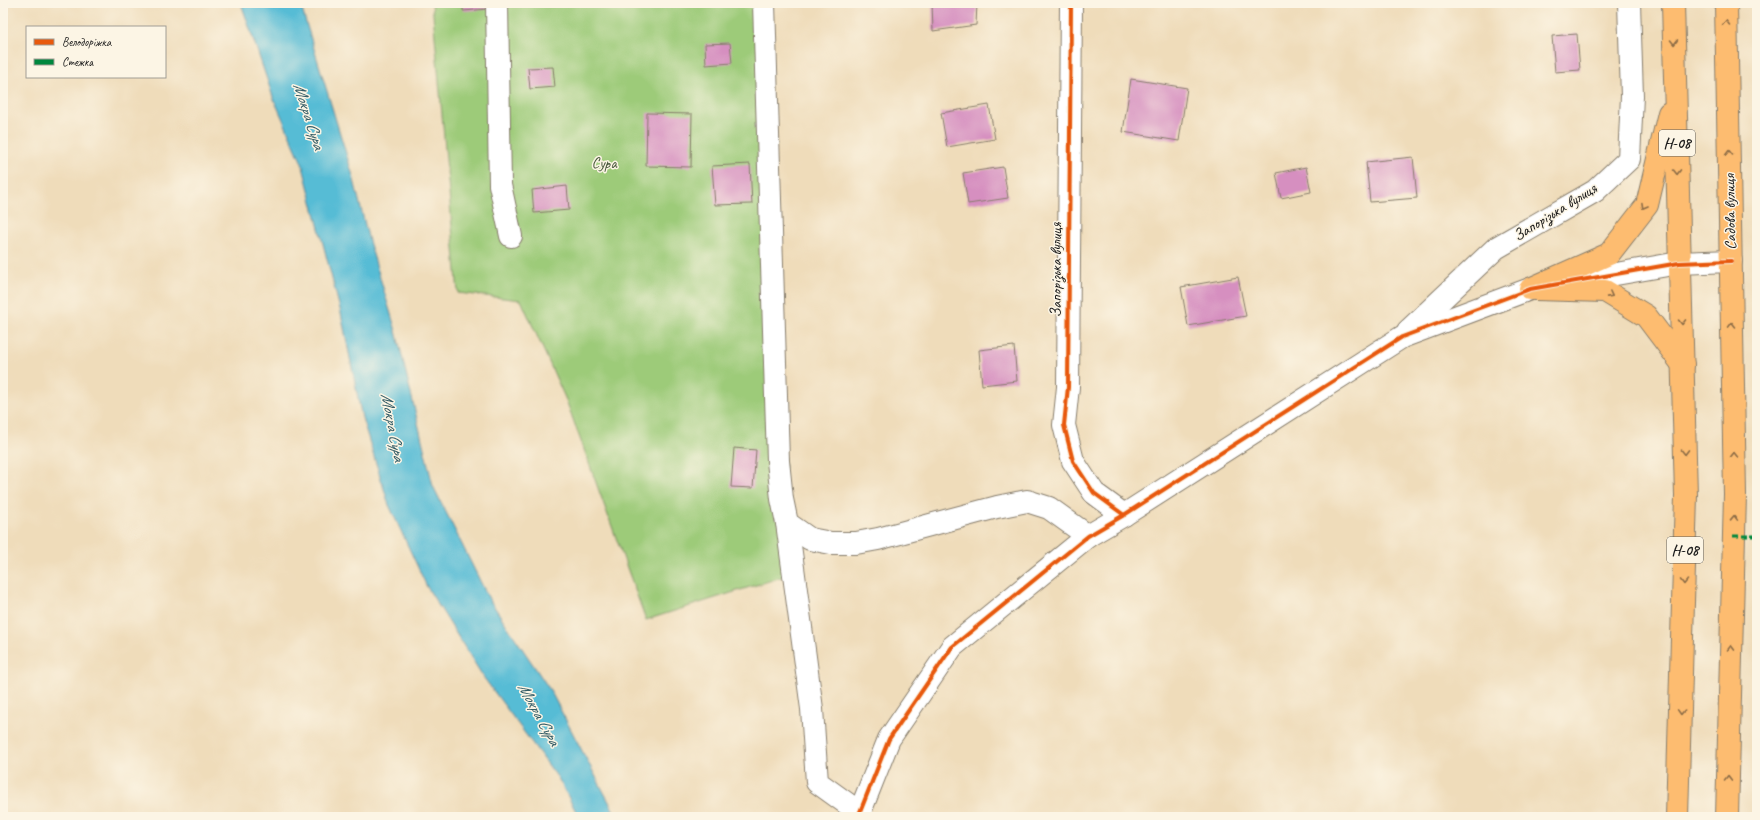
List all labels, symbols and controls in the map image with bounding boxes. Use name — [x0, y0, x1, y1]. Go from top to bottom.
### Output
one-way arrow — [1722, 20, 1731, 26]
legend — [26, 26, 166, 78]
text: Велодоріжка — [62, 34, 112, 50]
one-way arrow — [1670, 39, 1678, 45]
text: Стежка — [62, 54, 94, 70]
water label: Мокра Сура — [288, 80, 330, 153]
road number: Н-08 — [1659, 130, 1695, 156]
one-way arrow — [1725, 150, 1733, 156]
park label: Сура — [591, 153, 618, 173]
one-way arrow — [1673, 169, 1681, 175]
street label: Садова вулиця — [1719, 173, 1741, 250]
street label: Запорізька вулиця — [1509, 178, 1602, 246]
one-way arrow — [1642, 202, 1649, 209]
street label: Запорізька вулиця — [1046, 221, 1066, 317]
one-way arrow — [1606, 290, 1613, 297]
one-way arrow — [1678, 319, 1686, 325]
one-way arrow — [1728, 322, 1736, 328]
water label: Мокра Сура — [376, 391, 410, 464]
one-way arrow — [1681, 449, 1689, 455]
one-way arrow — [1730, 452, 1738, 458]
one-way arrow — [1730, 515, 1738, 521]
road number: Н-08 — [1667, 537, 1703, 563]
one-way arrow — [1680, 579, 1688, 585]
one-way arrow — [1727, 645, 1735, 651]
water label: Мокра Сура — [513, 679, 566, 751]
one-way arrow — [1676, 709, 1685, 715]
one-way arrow — [1724, 775, 1732, 781]

